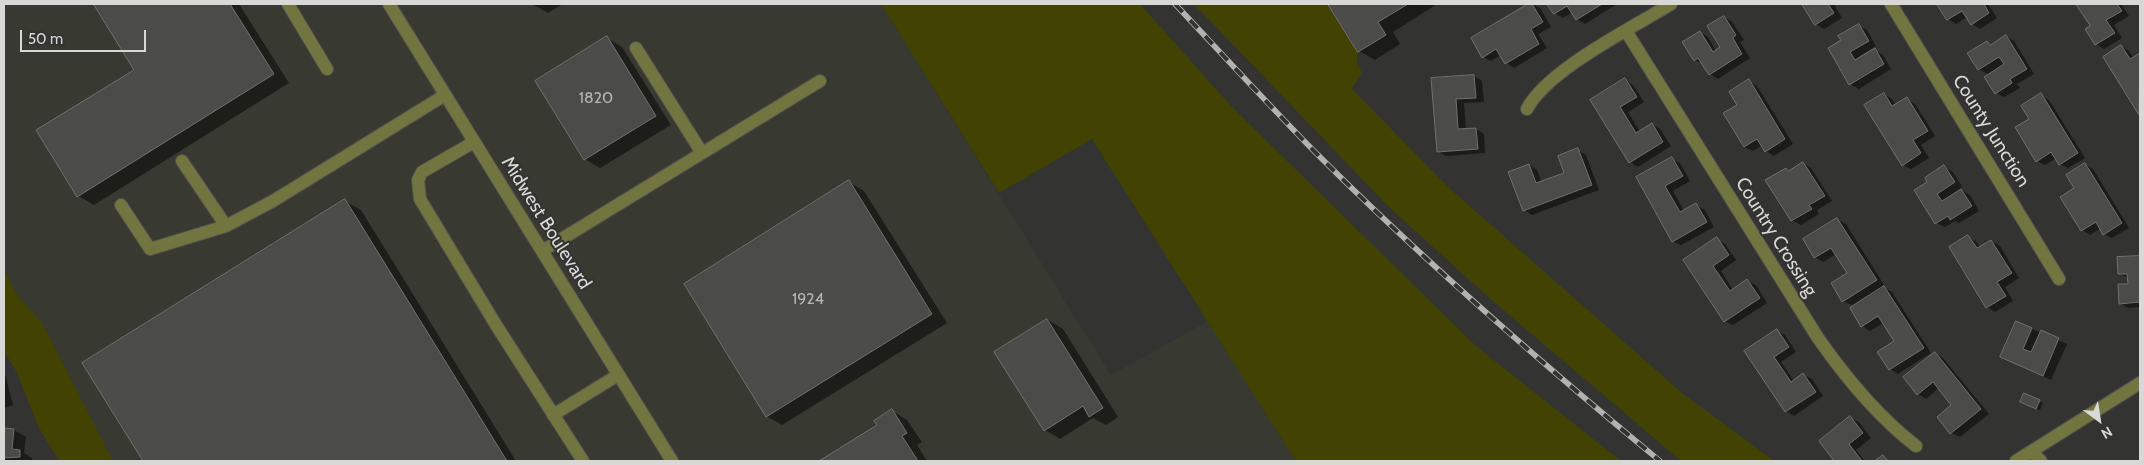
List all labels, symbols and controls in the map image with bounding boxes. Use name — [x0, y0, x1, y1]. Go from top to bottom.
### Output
scale bar — [22, 20, 149, 52]
text: 50 m — [28, 30, 63, 48]
street label: County Junction — [1947, 71, 2035, 191]
house number: 1820 — [579, 88, 613, 108]
street label: Midwest Boulevard — [496, 152, 596, 294]
street label: Country Crossing — [1730, 173, 1822, 301]
house number: 1924 — [792, 289, 824, 309]
north arrow — [2074, 395, 2124, 445]
text: N — [2098, 423, 2116, 443]

